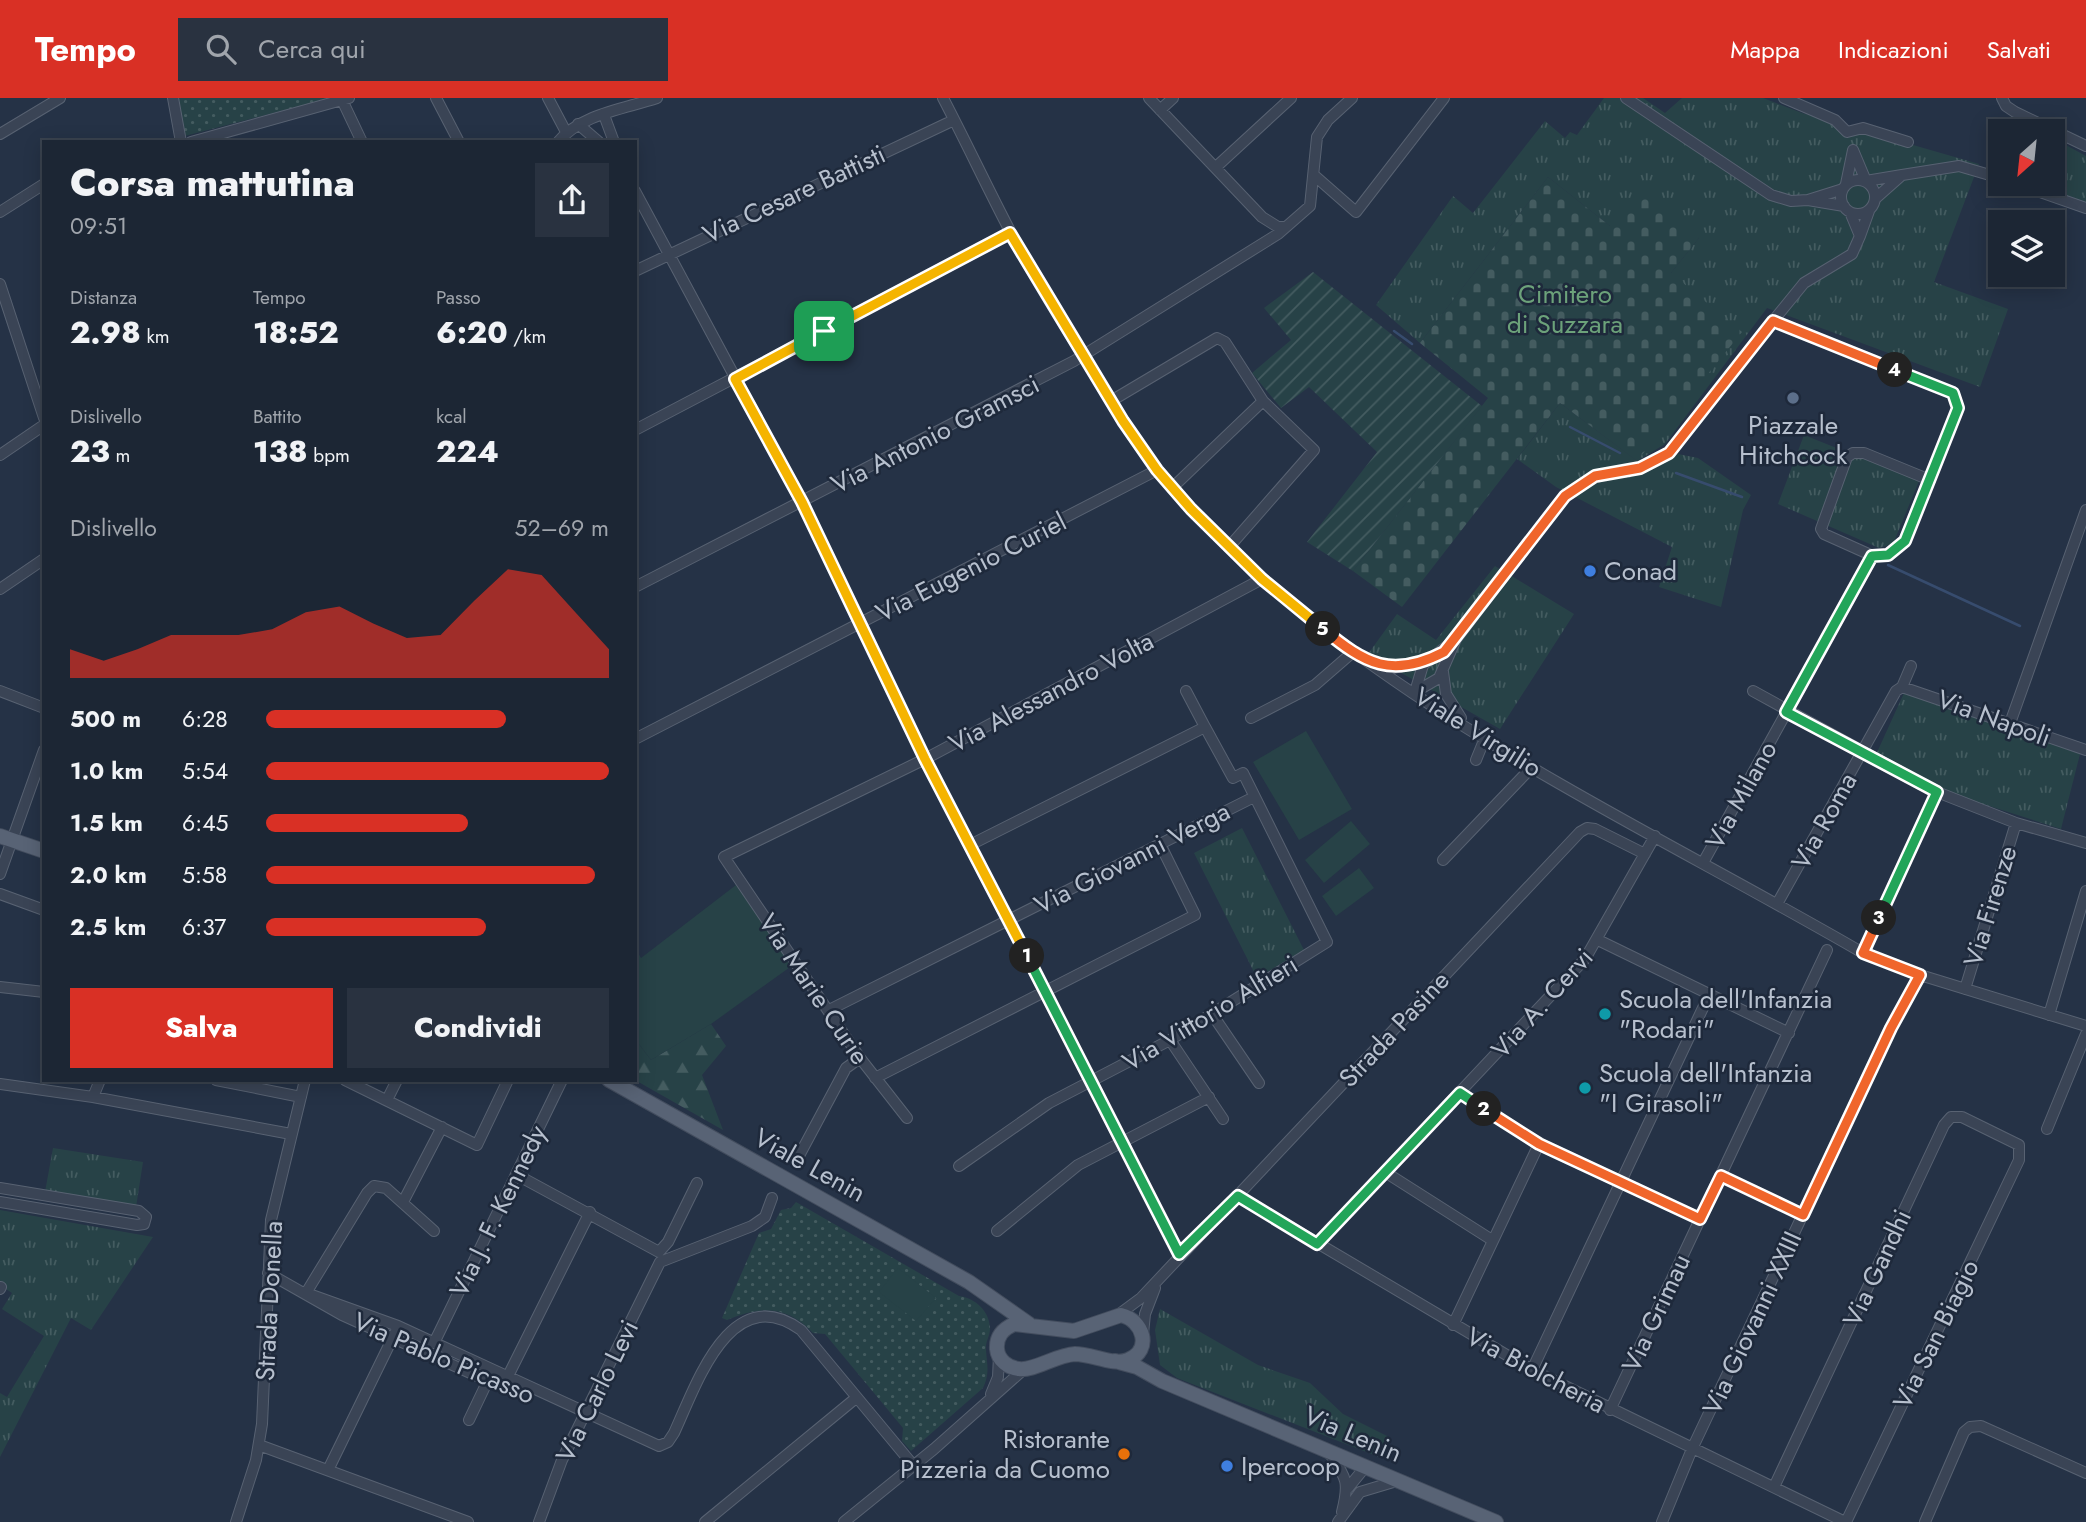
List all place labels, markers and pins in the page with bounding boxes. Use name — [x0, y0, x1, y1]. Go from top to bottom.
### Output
pin — [794, 301, 854, 361]
pin: 4 — [1878, 352, 1912, 388]
marker: Piazzale Hitchcock — [1785, 390, 1801, 406]
place label: Piazzale Hitchcock — [1739, 406, 1848, 474]
place label: Conad — [1604, 552, 1677, 590]
marker: Conad — [1582, 563, 1598, 579]
pin: 5 — [1306, 612, 1340, 646]
pin: 3 — [1862, 900, 1896, 936]
pin: 1 — [1010, 938, 1044, 974]
place label: Scuola dell'Infanzia "Rodari" — [1619, 980, 1832, 1048]
marker: Scuola dell'Infanzia "Rodari" — [1597, 1006, 1613, 1022]
place label: Scuola dell'Infanzia "I Girasoli" — [1599, 1054, 1812, 1122]
marker: Scuola dell'Infanzia "I Girasoli" — [1577, 1080, 1593, 1096]
pin: 2 — [1466, 1091, 1502, 1126]
place label: Ristorante Pizzeria da Cuomo — [900, 1420, 1110, 1488]
marker: Ristorante Pizzeria da Cuomo — [1116, 1446, 1132, 1462]
place label: Ipercoop — [1241, 1447, 1340, 1485]
marker: Ipercoop — [1219, 1458, 1235, 1474]

